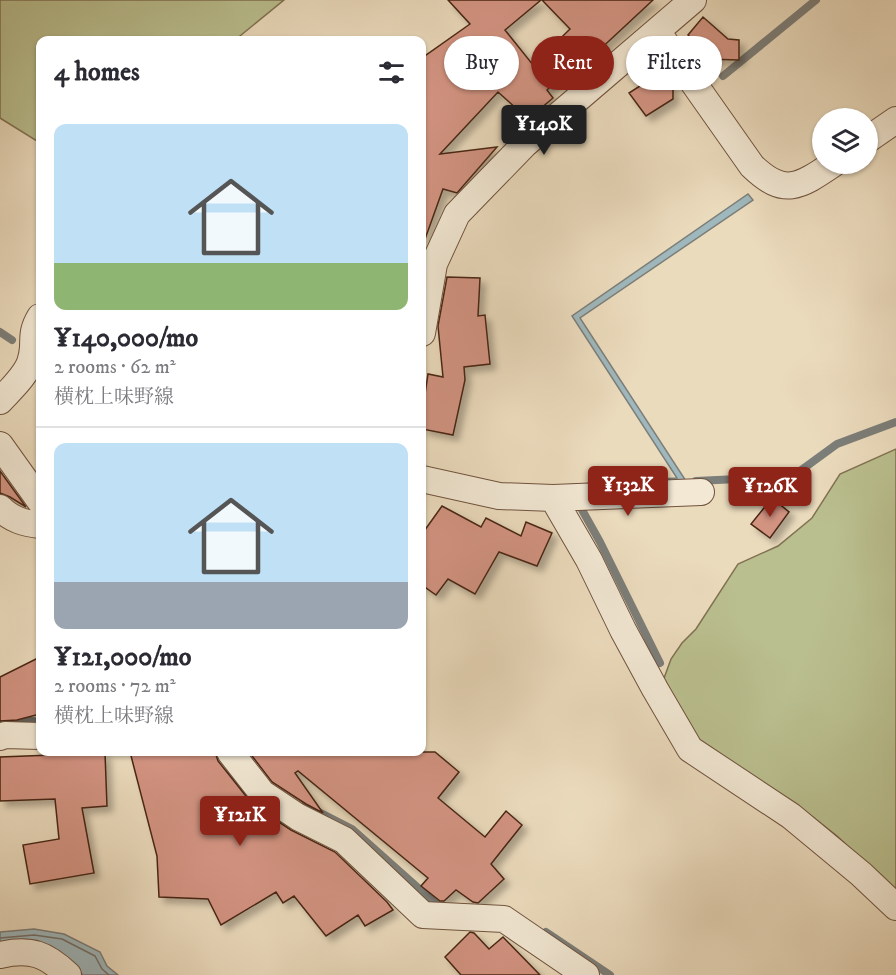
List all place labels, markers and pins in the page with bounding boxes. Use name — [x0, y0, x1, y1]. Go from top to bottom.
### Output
pin: ¥140K — [502, 105, 586, 156]
pin: ¥132K — [586, 466, 670, 517]
pin: ¥126K — [728, 467, 812, 518]
pin: ¥121K — [198, 796, 282, 847]

